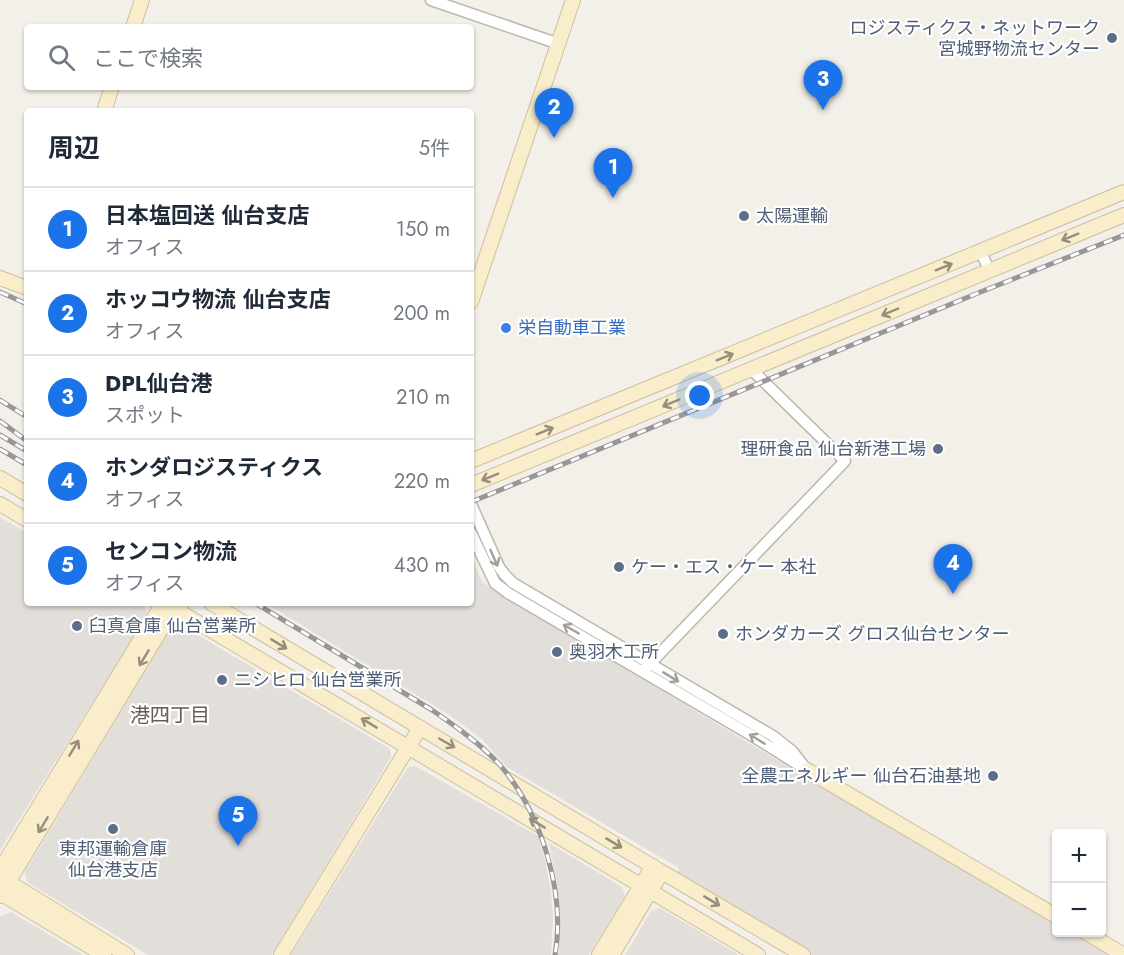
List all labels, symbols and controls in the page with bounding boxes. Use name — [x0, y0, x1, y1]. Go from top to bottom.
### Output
place label: ロジスティクス・ネットワーク 宮城野物流センター — [850, 15, 1100, 62]
search box — [24, 24, 474, 90]
marker: ロジスティクス・ネットワーク 宮城野物流センター — [1105, 31, 1119, 45]
icon: search — [45, 41, 78, 74]
text: ここで検索 — [93, 42, 203, 74]
pin: 3 — [804, 60, 842, 110]
pin: 2 — [534, 88, 574, 138]
text: 周辺 — [48, 129, 100, 167]
text: 5件 — [419, 134, 450, 163]
pin: 1 — [594, 148, 632, 198]
text: 日本塩回送 仙台支店 — [105, 199, 310, 231]
place label: 太陽運輸 — [756, 203, 828, 229]
marker: 太陽運輸 — [737, 209, 751, 223]
text: 1 — [62, 215, 73, 244]
text: 150 m — [396, 215, 450, 244]
one-way arrow — [1061, 232, 1080, 243]
text: オフィス — [105, 233, 185, 262]
one-way arrow — [935, 261, 953, 272]
text: ホッコウ物流 仙台支店 — [105, 283, 331, 315]
text: 2 — [61, 299, 74, 328]
text: 200 m — [393, 299, 450, 328]
one-way arrow — [881, 307, 899, 318]
place label: 栄自動車工業 — [518, 315, 626, 341]
text: オフィス — [105, 317, 185, 346]
marker: 栄自動車工業 — [499, 321, 513, 335]
one-way arrow — [715, 351, 734, 362]
text: DPL仙台港 — [105, 367, 212, 399]
your location — [685, 381, 714, 410]
text: 3 — [61, 383, 74, 412]
text: 210 m — [396, 383, 450, 412]
one-way arrow — [662, 398, 681, 409]
text: スポット — [105, 401, 185, 430]
one-way arrow — [535, 425, 553, 436]
place label: 理研食品 仙台新港工場 — [741, 436, 926, 462]
marker: 理研食品 仙台新港工場 — [931, 442, 945, 456]
text: ホンダロジスティクス — [105, 451, 323, 483]
text: 4 — [61, 467, 74, 496]
text: 220 m — [394, 467, 450, 496]
one-way arrow — [482, 472, 500, 483]
text: オフィス — [105, 485, 185, 514]
text: センコン物流 — [105, 535, 237, 567]
pin: 4 — [934, 544, 972, 594]
one-way arrow — [489, 548, 501, 566]
text: 5 — [61, 551, 74, 580]
text: 430 m — [394, 551, 450, 580]
place label: ケー・エス・ケー 本社 — [631, 554, 816, 580]
marker: ケー・エス・ケー 本社 — [612, 560, 626, 574]
text: オフィス — [105, 569, 185, 598]
place label: 臼真倉庫 仙台営業所 — [89, 613, 256, 639]
marker: 臼真倉庫 仙台営業所 — [70, 619, 84, 633]
place label: ホンダカーズ グロス仙台センター — [735, 621, 1010, 647]
one-way arrow — [563, 623, 580, 635]
marker: ホンダカーズ グロス仙台センター — [716, 627, 730, 641]
one-way arrow — [270, 638, 287, 650]
place label: 奥羽木工所 — [569, 639, 659, 665]
marker: 奥羽木工所 — [550, 645, 564, 659]
one-way arrow — [138, 649, 150, 666]
place label: ニシヒロ 仙台営業所 — [234, 667, 401, 693]
one-way arrow — [663, 671, 680, 683]
marker: ニシヒロ 仙台営業所 — [215, 673, 229, 687]
district label: 港四丁目 — [130, 701, 210, 730]
one-way arrow — [361, 717, 378, 729]
one-way arrow — [749, 732, 766, 744]
one-way arrow — [438, 738, 455, 750]
one-way arrow — [68, 740, 81, 757]
place label: 全農エネルギー 仙台石油基地 — [742, 763, 981, 789]
marker: 全農エネルギー 仙台石油基地 — [986, 769, 1000, 783]
pin: 5 — [218, 796, 258, 846]
one-way arrow — [37, 816, 49, 833]
one-way arrow — [529, 817, 546, 829]
marker: 東邦運輸倉庫 仙台港支店 — [106, 822, 120, 836]
map controls — [1052, 829, 1106, 937]
button: + — [1052, 829, 1106, 883]
place label: 東邦運輸倉庫 仙台港支店 — [59, 836, 167, 883]
one-way arrow — [605, 837, 622, 849]
button: − — [1052, 883, 1106, 937]
one-way arrow — [703, 896, 720, 908]

